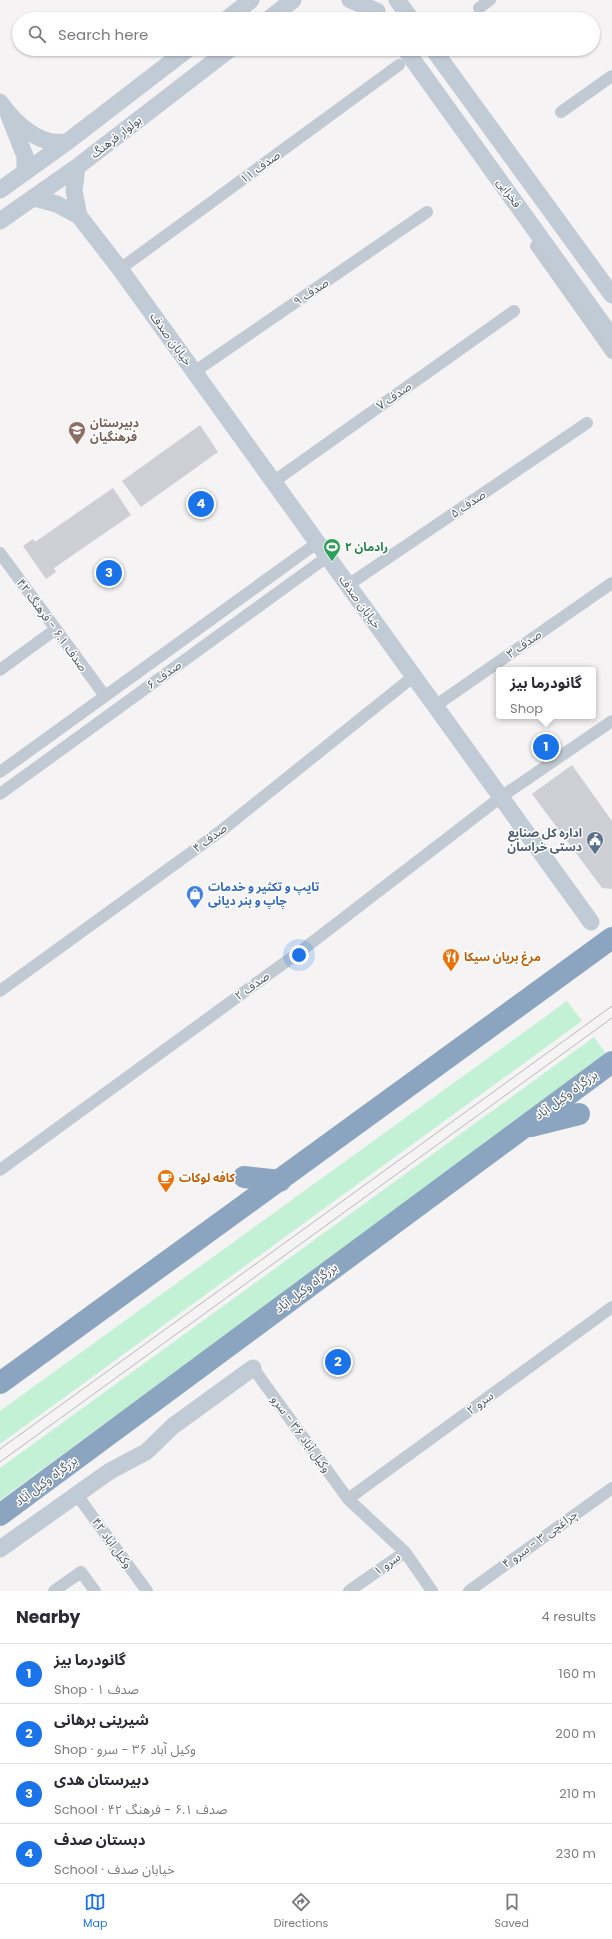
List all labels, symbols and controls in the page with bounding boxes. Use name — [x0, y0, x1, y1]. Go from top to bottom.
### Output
search box — [12, 12, 600, 56]
icon: search — [26, 23, 48, 45]
text: Search here — [58, 24, 148, 45]
street label: بولوار فرهنگ — [87, 111, 145, 162]
street label: صدف ۱۱ — [236, 146, 283, 187]
street label: فخرایی — [493, 174, 526, 211]
street label: صدف ۹ — [290, 274, 332, 310]
street label: خیابان صدف — [146, 309, 197, 369]
street label: صدف ۷ — [373, 377, 415, 414]
place label: دبیرستان فرهنگیان — [90, 414, 139, 445]
school or university icon: دبیرستان فرهنگیان — [67, 420, 87, 445]
street label: صدف ۵ — [447, 486, 489, 522]
pin: 4 — [188, 489, 214, 519]
sports icon: رادمان ۲ — [322, 537, 342, 562]
place label: رادمان ۲ — [345, 538, 388, 555]
pin: 3 — [96, 558, 122, 588]
street label: خیابان صدف — [335, 572, 386, 632]
street label: صدف ۶.۱ - فرهنگ ۴۲ — [13, 575, 92, 675]
street label: صدف ۳ — [503, 625, 545, 662]
street label: صدف ۶ — [143, 656, 185, 693]
popup — [496, 667, 596, 719]
text: گانودرما بیز — [510, 672, 582, 693]
text: Shop — [510, 699, 543, 718]
pin: 1 — [533, 732, 559, 762]
street label: صدف ۴ — [189, 819, 231, 856]
place label: اداره کل صنایع دستی خراسان — [507, 824, 582, 855]
public building icon: اداره کل صنایع دستی خراسان — [585, 830, 605, 855]
place label: تایپ و تکثیر و خدمات چاپ و بنر دیانی — [208, 878, 320, 910]
shop icon: تایپ و تکثیر و خدمات چاپ و بنر دیانی — [185, 884, 205, 909]
your location — [289, 945, 309, 965]
restaurant icon: مرغ بریان سیکا — [441, 947, 461, 972]
place label: مرغ بریان سیکا — [464, 948, 541, 966]
street label: صدف ۲ — [231, 967, 273, 1004]
street label: بزرگراه وکیل آباد — [531, 1066, 601, 1123]
cafe icon: کافه لوکات — [156, 1168, 176, 1193]
place label: کافه لوکات — [179, 1169, 235, 1186]
street label: بزرگراه وکیل آباد — [271, 1258, 340, 1317]
pin: 2 — [325, 1347, 351, 1377]
street label: سرو ۲ — [463, 1387, 497, 1418]
street label: وکیل آباد ۳۶ - سرو — [268, 1392, 335, 1476]
street label: بزرگراه وکیل آباد — [11, 1451, 80, 1510]
street label: چراغچی ۳ - سرو ۴ — [498, 1505, 581, 1572]
street label: وکیل اباد ۴۲ — [88, 1514, 137, 1572]
street label: سرو ۱ — [370, 1548, 404, 1579]
text: Nearby — [16, 1605, 80, 1629]
text: 4 results — [542, 1607, 596, 1626]
text: گانودرما بیز — [54, 1649, 126, 1670]
text: 1 — [27, 1664, 31, 1683]
text: 160 m — [559, 1664, 596, 1683]
text: Shop · صدف ۱ — [54, 1680, 139, 1699]
text: شیرینی برهانی — [54, 1709, 149, 1730]
text: 2 — [25, 1724, 33, 1743]
text: 200 m — [555, 1724, 596, 1743]
text: Shop · وکیل آباد ۳۶ - سرو — [54, 1740, 196, 1759]
text: دبیرستان هدی — [54, 1769, 149, 1790]
text: 3 — [25, 1784, 33, 1803]
text: 210 m — [559, 1784, 596, 1803]
text: School · صدف ۶.۱ - فرهنگ ۴۲ — [54, 1800, 227, 1819]
text: دبستان صدف — [54, 1829, 146, 1850]
text: 4 — [25, 1844, 33, 1863]
text: 230 m — [556, 1844, 596, 1863]
text: School · خیابان صدف — [54, 1860, 175, 1879]
tab: Map — [83, 1891, 107, 1932]
tab: Directions — [274, 1891, 328, 1932]
tab: Saved — [495, 1891, 529, 1932]

